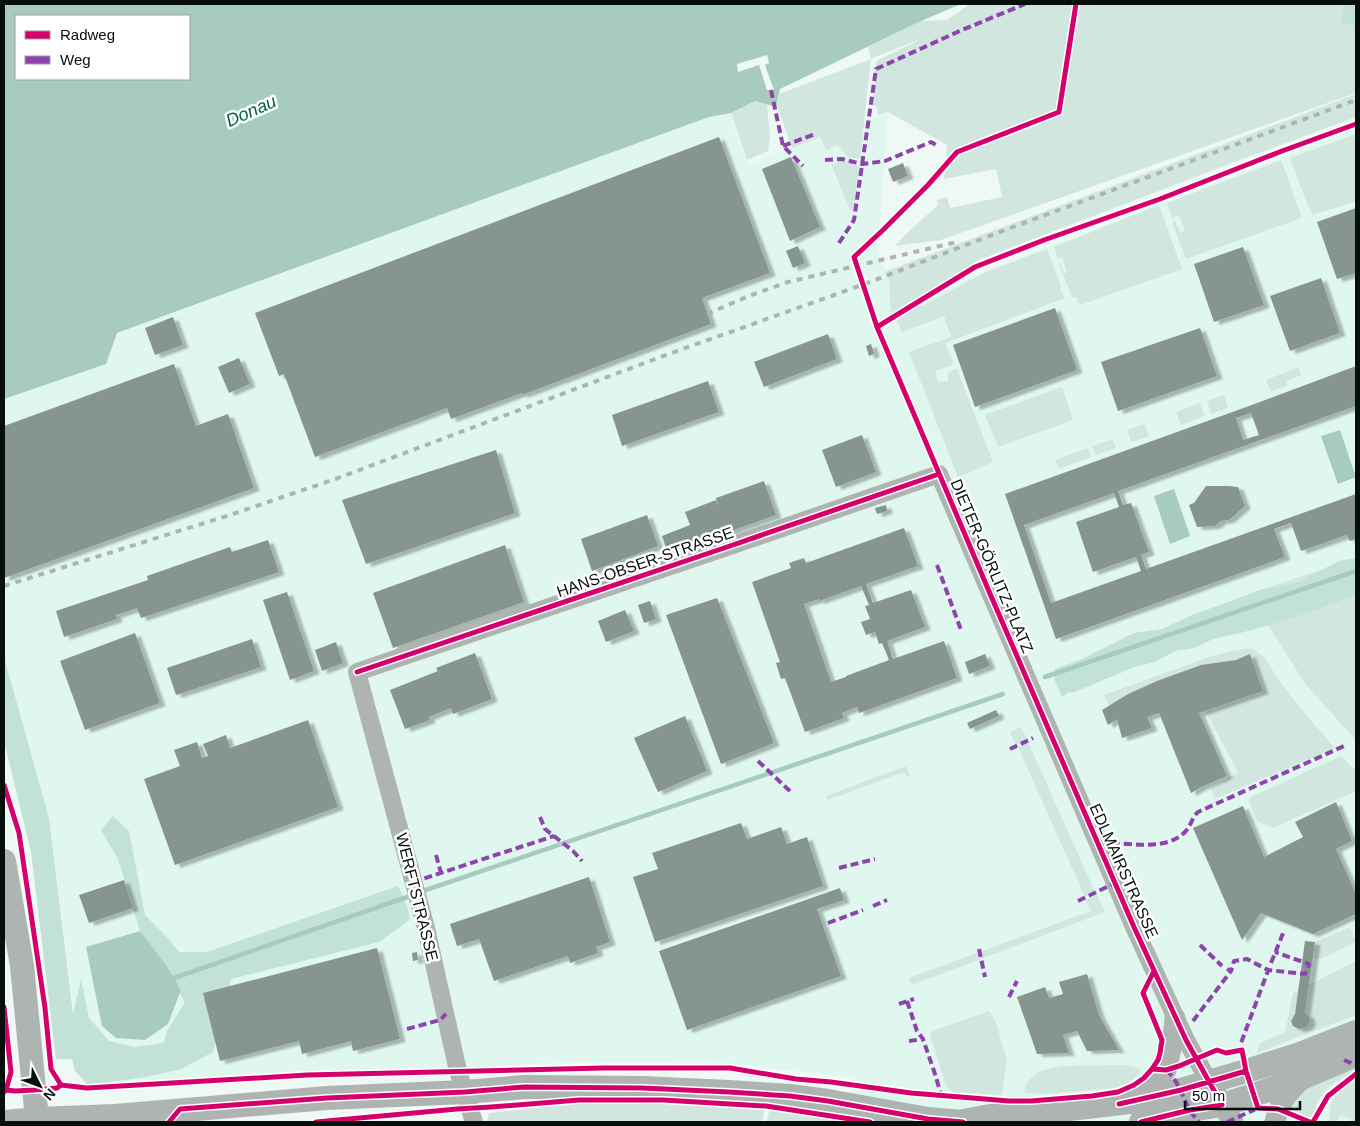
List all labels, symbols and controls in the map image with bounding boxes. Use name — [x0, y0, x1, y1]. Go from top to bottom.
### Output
legend — [15, 15, 190, 80]
text: Radweg — [60, 26, 115, 43]
text: Weg — [60, 51, 91, 68]
water label: Donau — [223, 91, 279, 131]
street label: DIETER-GÖRLITZ-PLATZ — [948, 476, 1036, 656]
street label: HANS-OBSER-STRASSE — [554, 524, 736, 600]
street label: EDLMAIRSTRASSE — [1087, 801, 1161, 941]
street label: WERFTSTRASSE — [393, 831, 441, 963]
north arrow — [15, 1061, 65, 1111]
scale bar — [1185, 1078, 1300, 1110]
text: N — [40, 1086, 59, 1104]
text: 50 m — [1192, 1087, 1225, 1104]

